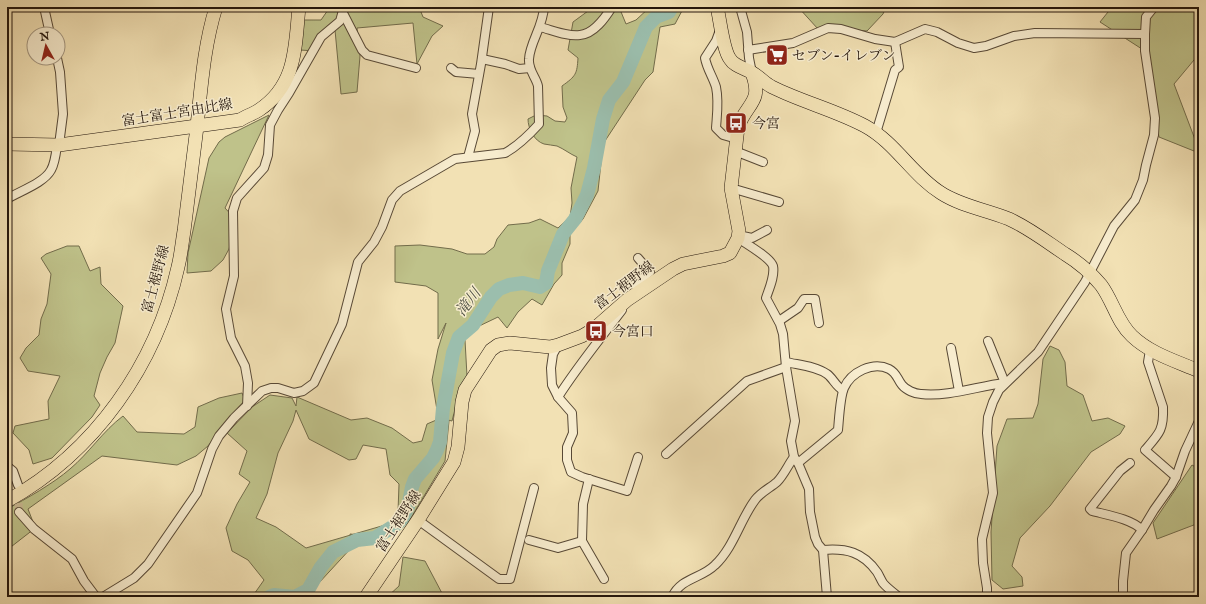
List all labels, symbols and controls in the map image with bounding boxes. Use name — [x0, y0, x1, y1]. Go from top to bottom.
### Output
north arrow — [26, 26, 66, 66]
text: N — [38, 29, 51, 45]
supermarket icon: セブン-イレブン — [764, 42, 790, 68]
place label: セブン-イレブン — [792, 47, 895, 65]
street label: 富士富士宮由比線 — [120, 95, 234, 131]
bus stop icon: 今宮 — [723, 110, 749, 136]
place label: 今宮 — [752, 115, 780, 133]
street label: 富士裾野線 — [138, 243, 174, 315]
street label: 富士裾野線 — [591, 258, 658, 314]
water label: 滝川 — [452, 283, 486, 320]
bus stop icon: 今宮口 — [583, 318, 609, 344]
place label: 今宮口 — [612, 323, 654, 341]
street label: 富士裾野線 — [372, 487, 425, 556]

